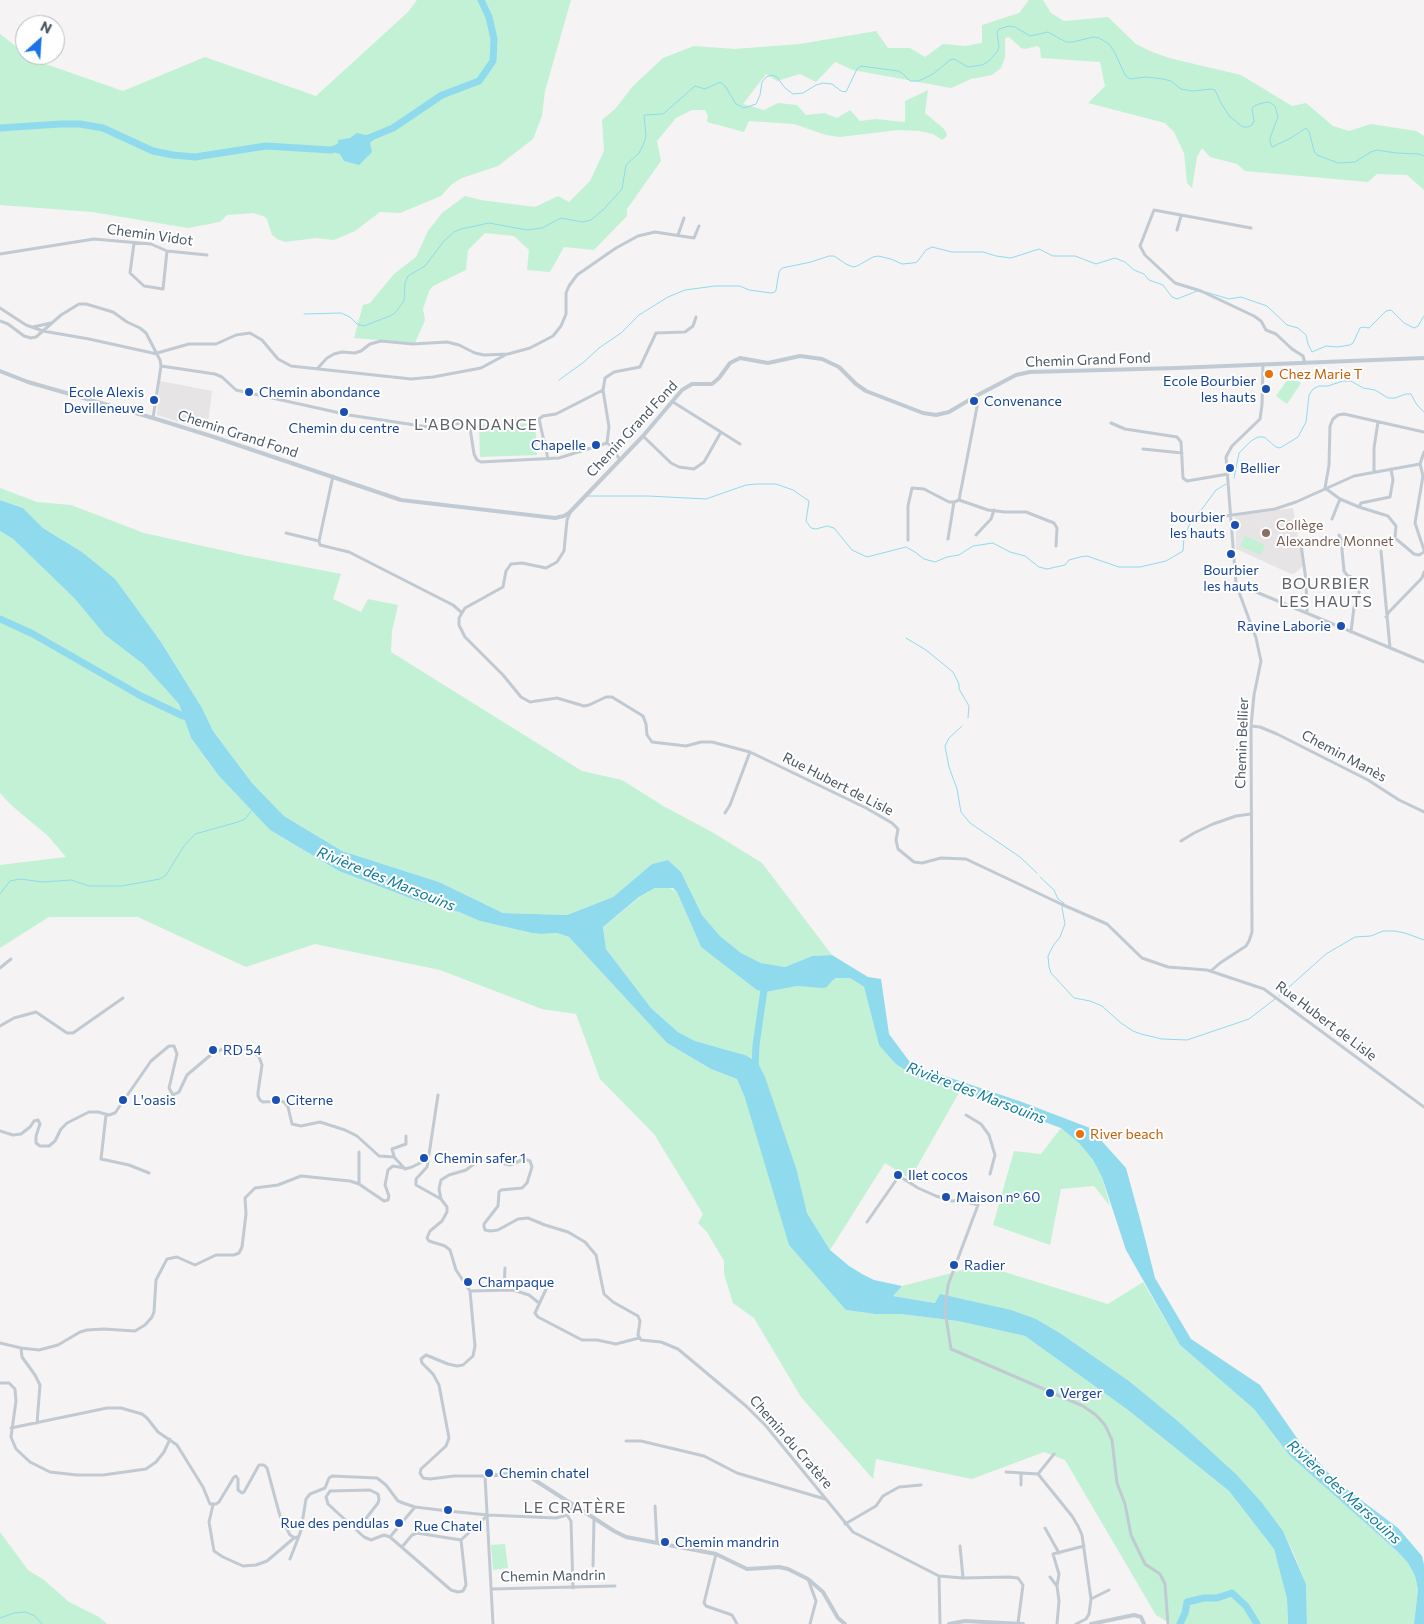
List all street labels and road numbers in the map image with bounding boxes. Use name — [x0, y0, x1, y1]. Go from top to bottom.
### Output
street label: Chemin Vidot — [106, 221, 194, 249]
street label: Chemin Grand Fond — [1025, 349, 1151, 371]
street label: Chemin Grand Fond — [583, 377, 681, 481]
street label: Chemin Grand Fond — [176, 407, 300, 461]
street label: Chemin Bellier — [1232, 697, 1252, 789]
street label: Chemin Manès — [1299, 727, 1389, 785]
street label: Rue Hubert de Lisle — [780, 749, 896, 819]
street label: Rue Hubert de Lisle — [1272, 978, 1380, 1064]
street label: Chemin du Cratère — [746, 1392, 836, 1492]
street label: Chemin Mandrin — [500, 1567, 606, 1585]

